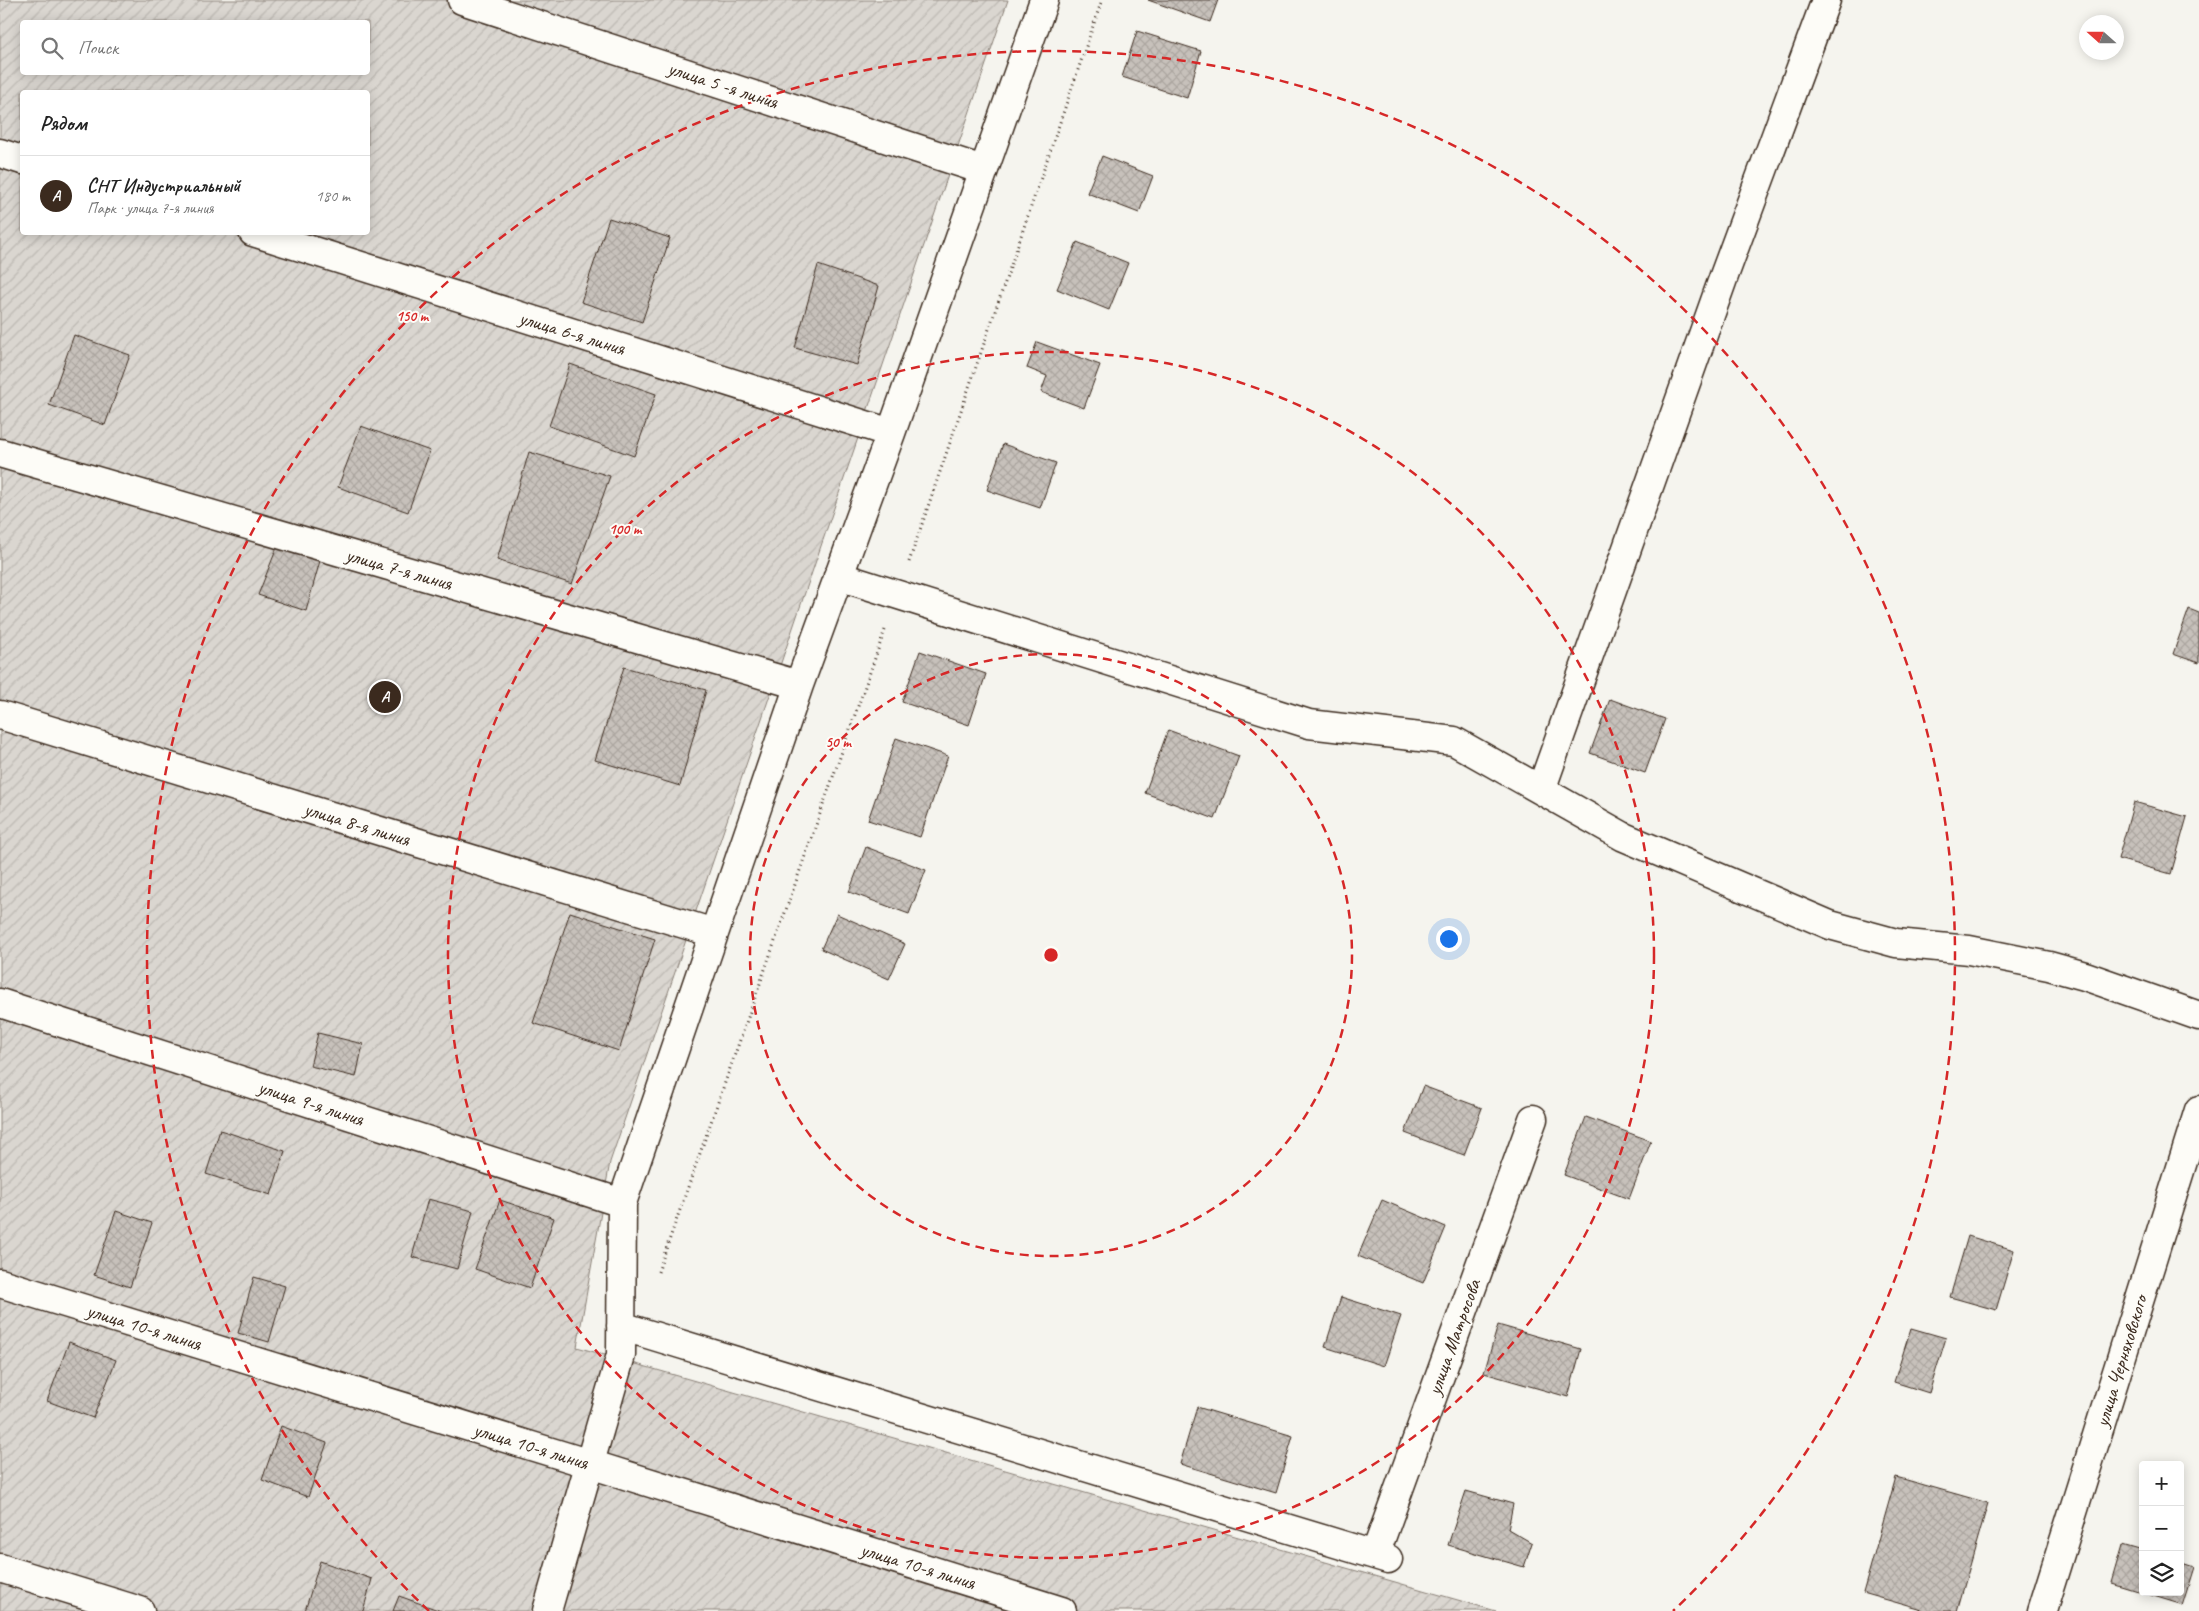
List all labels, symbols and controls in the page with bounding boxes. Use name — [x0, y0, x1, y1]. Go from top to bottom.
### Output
north arrow — [2079, 15, 2124, 60]
search box — [20, 20, 370, 75]
icon: search — [38, 34, 66, 62]
text: Поиск — [78, 36, 118, 60]
street label: улица 5 -я линия — [664, 55, 782, 115]
text: Рядом — [40, 110, 87, 136]
text: СНТ Индустриальный — [87, 174, 240, 198]
text: A — [52, 186, 60, 206]
text: 180 m — [316, 186, 350, 206]
text: Парк · улица 7-я линия — [87, 198, 214, 218]
street label: улица 6-я линия — [515, 305, 629, 361]
text: 150 m — [396, 307, 430, 326]
text: 100 m — [609, 520, 643, 539]
street label: улица 7-я линия — [342, 542, 456, 596]
pin: A — [369, 678, 401, 716]
text: 50 m — [825, 733, 852, 752]
street label: улица 8-я линия — [300, 796, 414, 852]
your location — [1436, 926, 1462, 952]
centre of rings — [1042, 946, 1060, 964]
street label: улица 9-я линия — [254, 1074, 367, 1132]
street label: улица Матросова — [1421, 1275, 1487, 1399]
street label: улица Черняховского — [2089, 1290, 2153, 1431]
street label: улица 10-я линия — [83, 1297, 205, 1356]
street label: улица 10-я линия — [470, 1416, 592, 1475]
map controls — [2139, 1461, 2184, 1596]
button: + — [2139, 1461, 2184, 1506]
button: − — [2139, 1506, 2184, 1551]
street label: улица 10-я линия — [857, 1536, 979, 1595]
button: layers — [2139, 1551, 2184, 1596]

